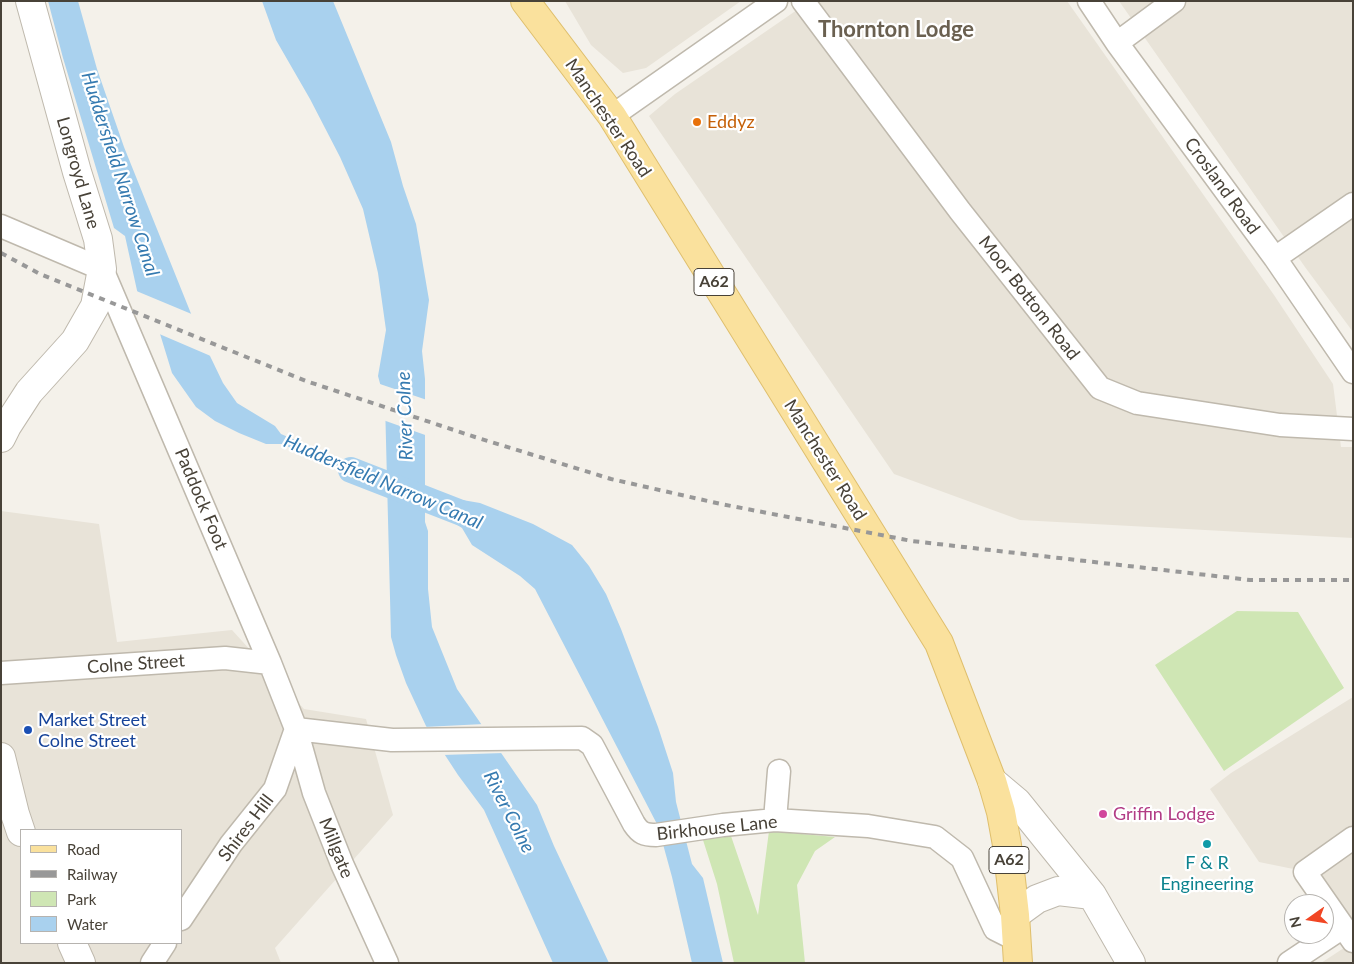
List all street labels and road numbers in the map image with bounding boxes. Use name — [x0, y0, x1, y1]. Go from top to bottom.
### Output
street label: Manchester Road — [560, 55, 656, 181]
street label: Longroyd Lane — [52, 114, 104, 232]
street label: Crosland Road — [1180, 134, 1264, 238]
street label: Moor Bottom Road — [974, 232, 1084, 364]
road number: A62 — [694, 268, 734, 296]
street label: Manchester Road — [779, 396, 871, 524]
street label: Paddock Foot — [170, 445, 232, 553]
street label: Colne Street — [86, 650, 186, 678]
street label: Shires Hill — [214, 790, 278, 866]
street label: Birkhouse Lane — [656, 811, 778, 845]
street label: Millgate — [314, 815, 358, 881]
road number: A62 — [989, 846, 1029, 874]

